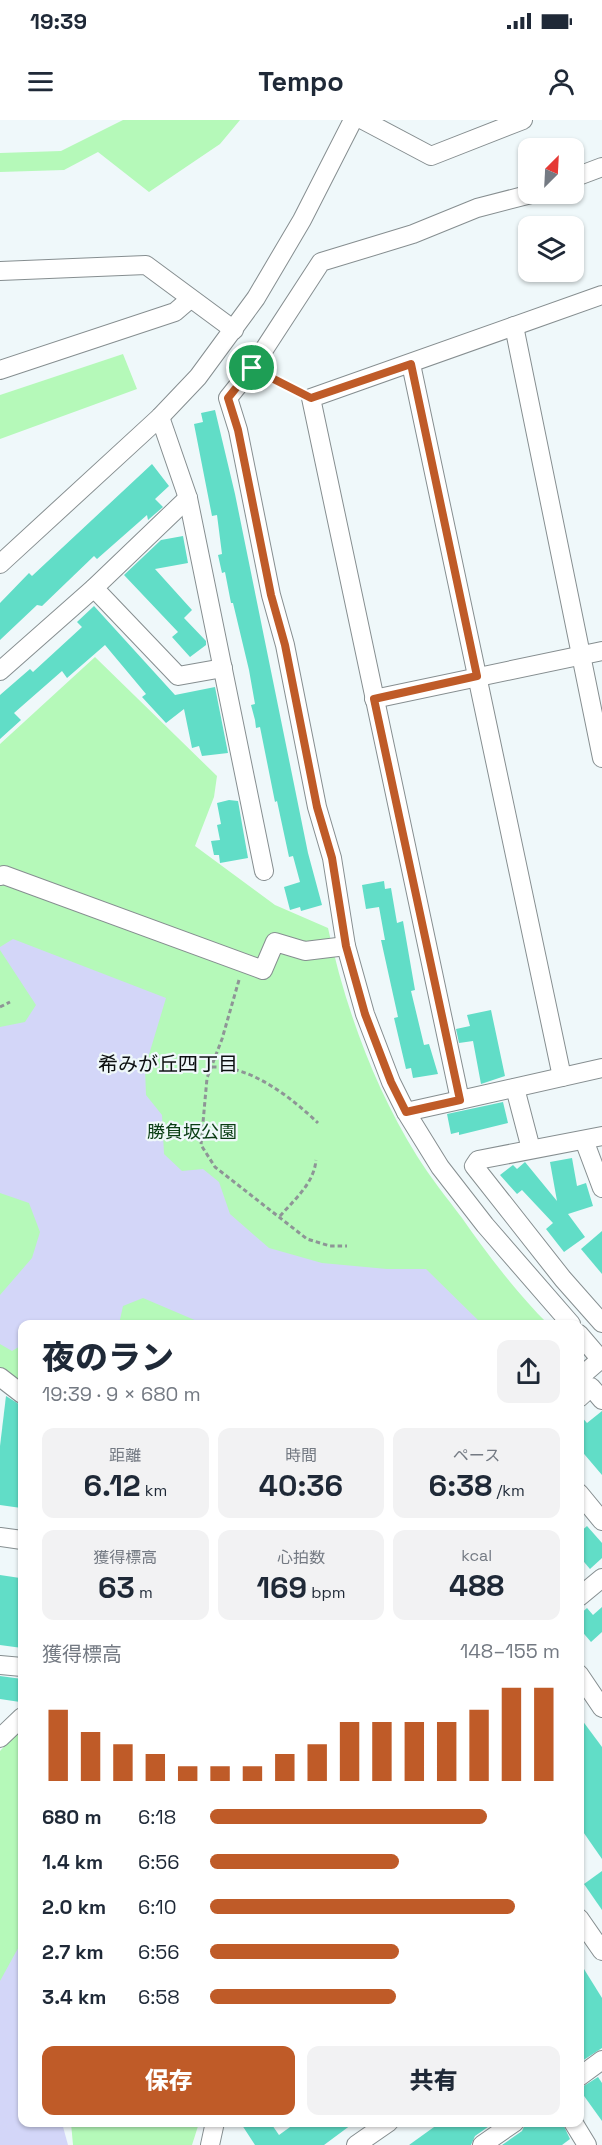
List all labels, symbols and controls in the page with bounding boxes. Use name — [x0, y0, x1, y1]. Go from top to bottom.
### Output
text: 19:39 — [30, 7, 87, 35]
text: Tempo — [258, 64, 344, 99]
icon: menu — [24, 65, 57, 98]
icon: person — [545, 65, 578, 98]
north arrow — [518, 138, 584, 204]
map controls — [518, 138, 584, 282]
button: layers — [518, 216, 584, 282]
pin — [226, 342, 277, 393]
icon: arrive — [235, 351, 268, 384]
district label: 希みが丘四丁目 — [98, 1051, 238, 1077]
park label: 勝負坂公園 — [147, 1120, 237, 1143]
text: 夜のラン — [42, 1337, 174, 1379]
button: share — [497, 1340, 560, 1403]
text: 19:39 · 9 × 680 m — [42, 1381, 201, 1407]
text: 距離 — [109, 1445, 141, 1466]
text: 時間 — [285, 1445, 317, 1466]
text: ペース — [453, 1445, 500, 1466]
text: 6.12 — [83, 1466, 141, 1505]
text: 40:36 — [259, 1466, 343, 1505]
text: 6:38 — [429, 1466, 492, 1505]
text: km — [141, 1480, 167, 1501]
text: /km — [492, 1480, 525, 1501]
text: kcal — [461, 1545, 492, 1566]
text: 獲得標高 — [93, 1547, 157, 1568]
text: 心拍数 — [277, 1547, 325, 1568]
text: 488 — [449, 1566, 504, 1605]
text: 63 — [98, 1568, 135, 1607]
text: 169 — [256, 1568, 307, 1607]
text: m — [135, 1582, 153, 1603]
text: bpm — [307, 1582, 346, 1603]
text: 148–155 m — [460, 1638, 560, 1664]
text: 獲得標高 — [42, 1641, 122, 1667]
text: 680 m — [42, 1804, 101, 1830]
text: 6:18 — [138, 1804, 176, 1830]
text: 1.4 km — [42, 1849, 103, 1875]
text: 6:56 — [138, 1849, 180, 1875]
text: 2.0 km — [42, 1894, 106, 1920]
text: 6:10 — [138, 1894, 176, 1920]
text: 2.7 km — [42, 1939, 104, 1965]
text: 6:56 — [138, 1939, 180, 1965]
text: 3.4 km — [42, 1984, 106, 2010]
text: 6:58 — [138, 1984, 180, 2010]
button: 保存 — [42, 2046, 295, 2115]
button: 共有 — [307, 2046, 560, 2115]

